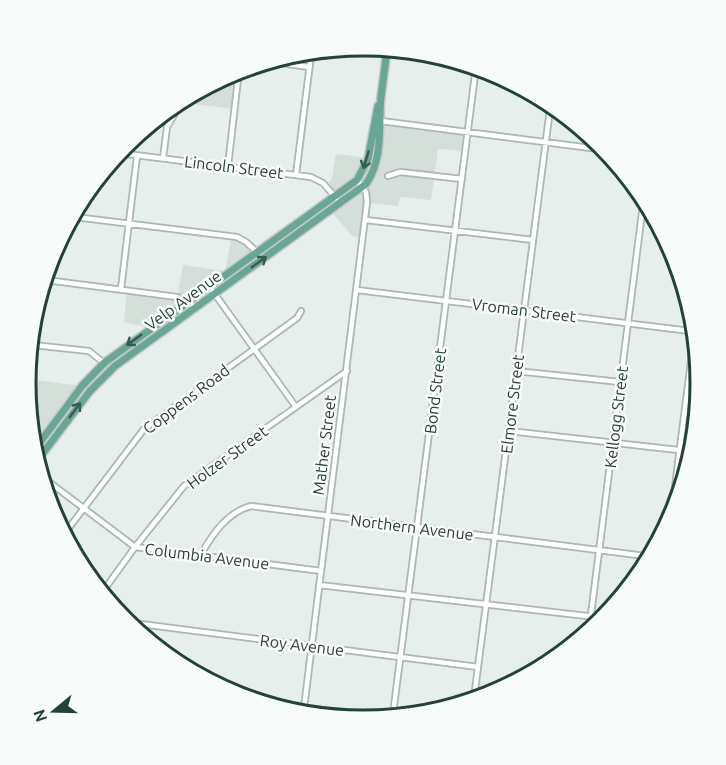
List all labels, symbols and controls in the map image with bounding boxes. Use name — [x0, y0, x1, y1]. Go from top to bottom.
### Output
one-way arrow — [360, 150, 371, 169]
street label: Lincoln Street — [183, 152, 285, 182]
one-way arrow — [250, 256, 266, 268]
street label: Velp Avenue — [141, 266, 225, 334]
street label: Vroman Street — [471, 295, 578, 325]
one-way arrow — [126, 334, 142, 347]
street label: Bond Street — [421, 346, 449, 435]
street label: Elmore Street — [497, 353, 527, 455]
street label: Coppens Road — [139, 361, 233, 437]
street label: Kellogg Street — [601, 364, 631, 469]
street label: Mather Street — [309, 393, 339, 496]
one-way arrow — [69, 402, 82, 418]
street label: Holzer Street — [183, 421, 271, 492]
street label: Northern Avenue — [349, 511, 475, 543]
street label: Columbia Avenue — [144, 539, 270, 573]
street label: Roy Avenue — [259, 631, 345, 659]
north arrow — [24, 681, 84, 741]
text: N — [29, 707, 50, 724]

